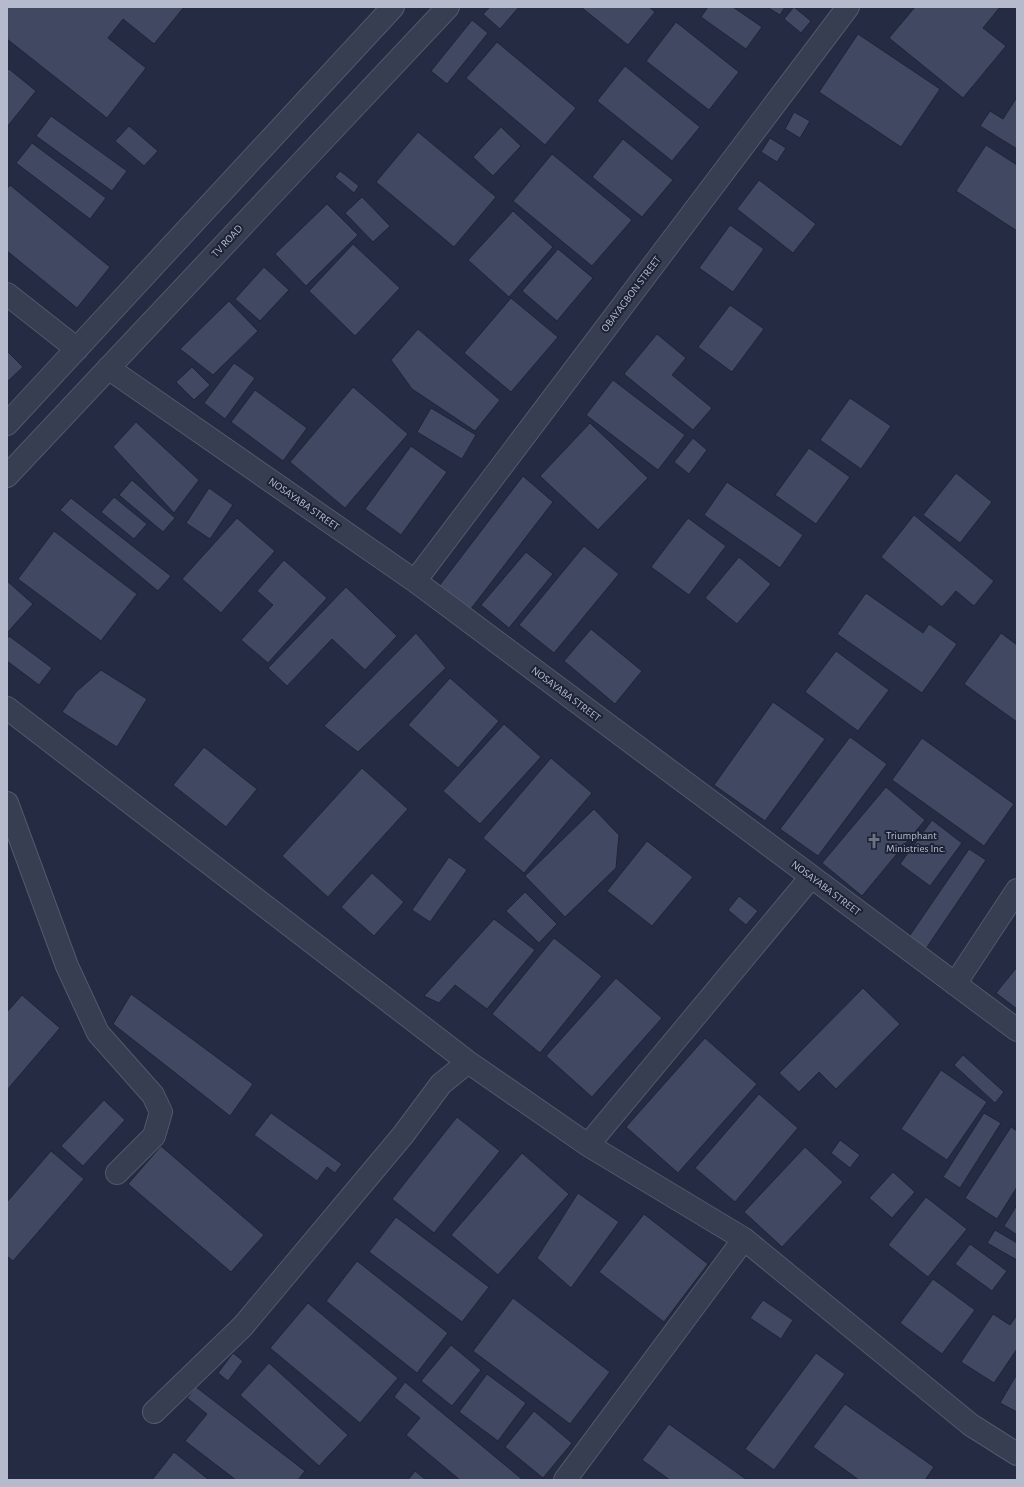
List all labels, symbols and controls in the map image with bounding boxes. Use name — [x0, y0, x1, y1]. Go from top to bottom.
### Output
street label: TV ROAD — [209, 223, 245, 259]
street label: OBAYAGBON STREET — [599, 254, 663, 334]
street label: NOSAYABA STREET — [267, 476, 342, 533]
street label: NOSAYABA STREET — [529, 664, 603, 724]
place label: Triumphant Ministries Inc. — [886, 830, 945, 854]
church icon: Triumphant Ministries Inc. — [865, 832, 883, 850]
street label: NOSAYABA STREET — [789, 858, 863, 918]

